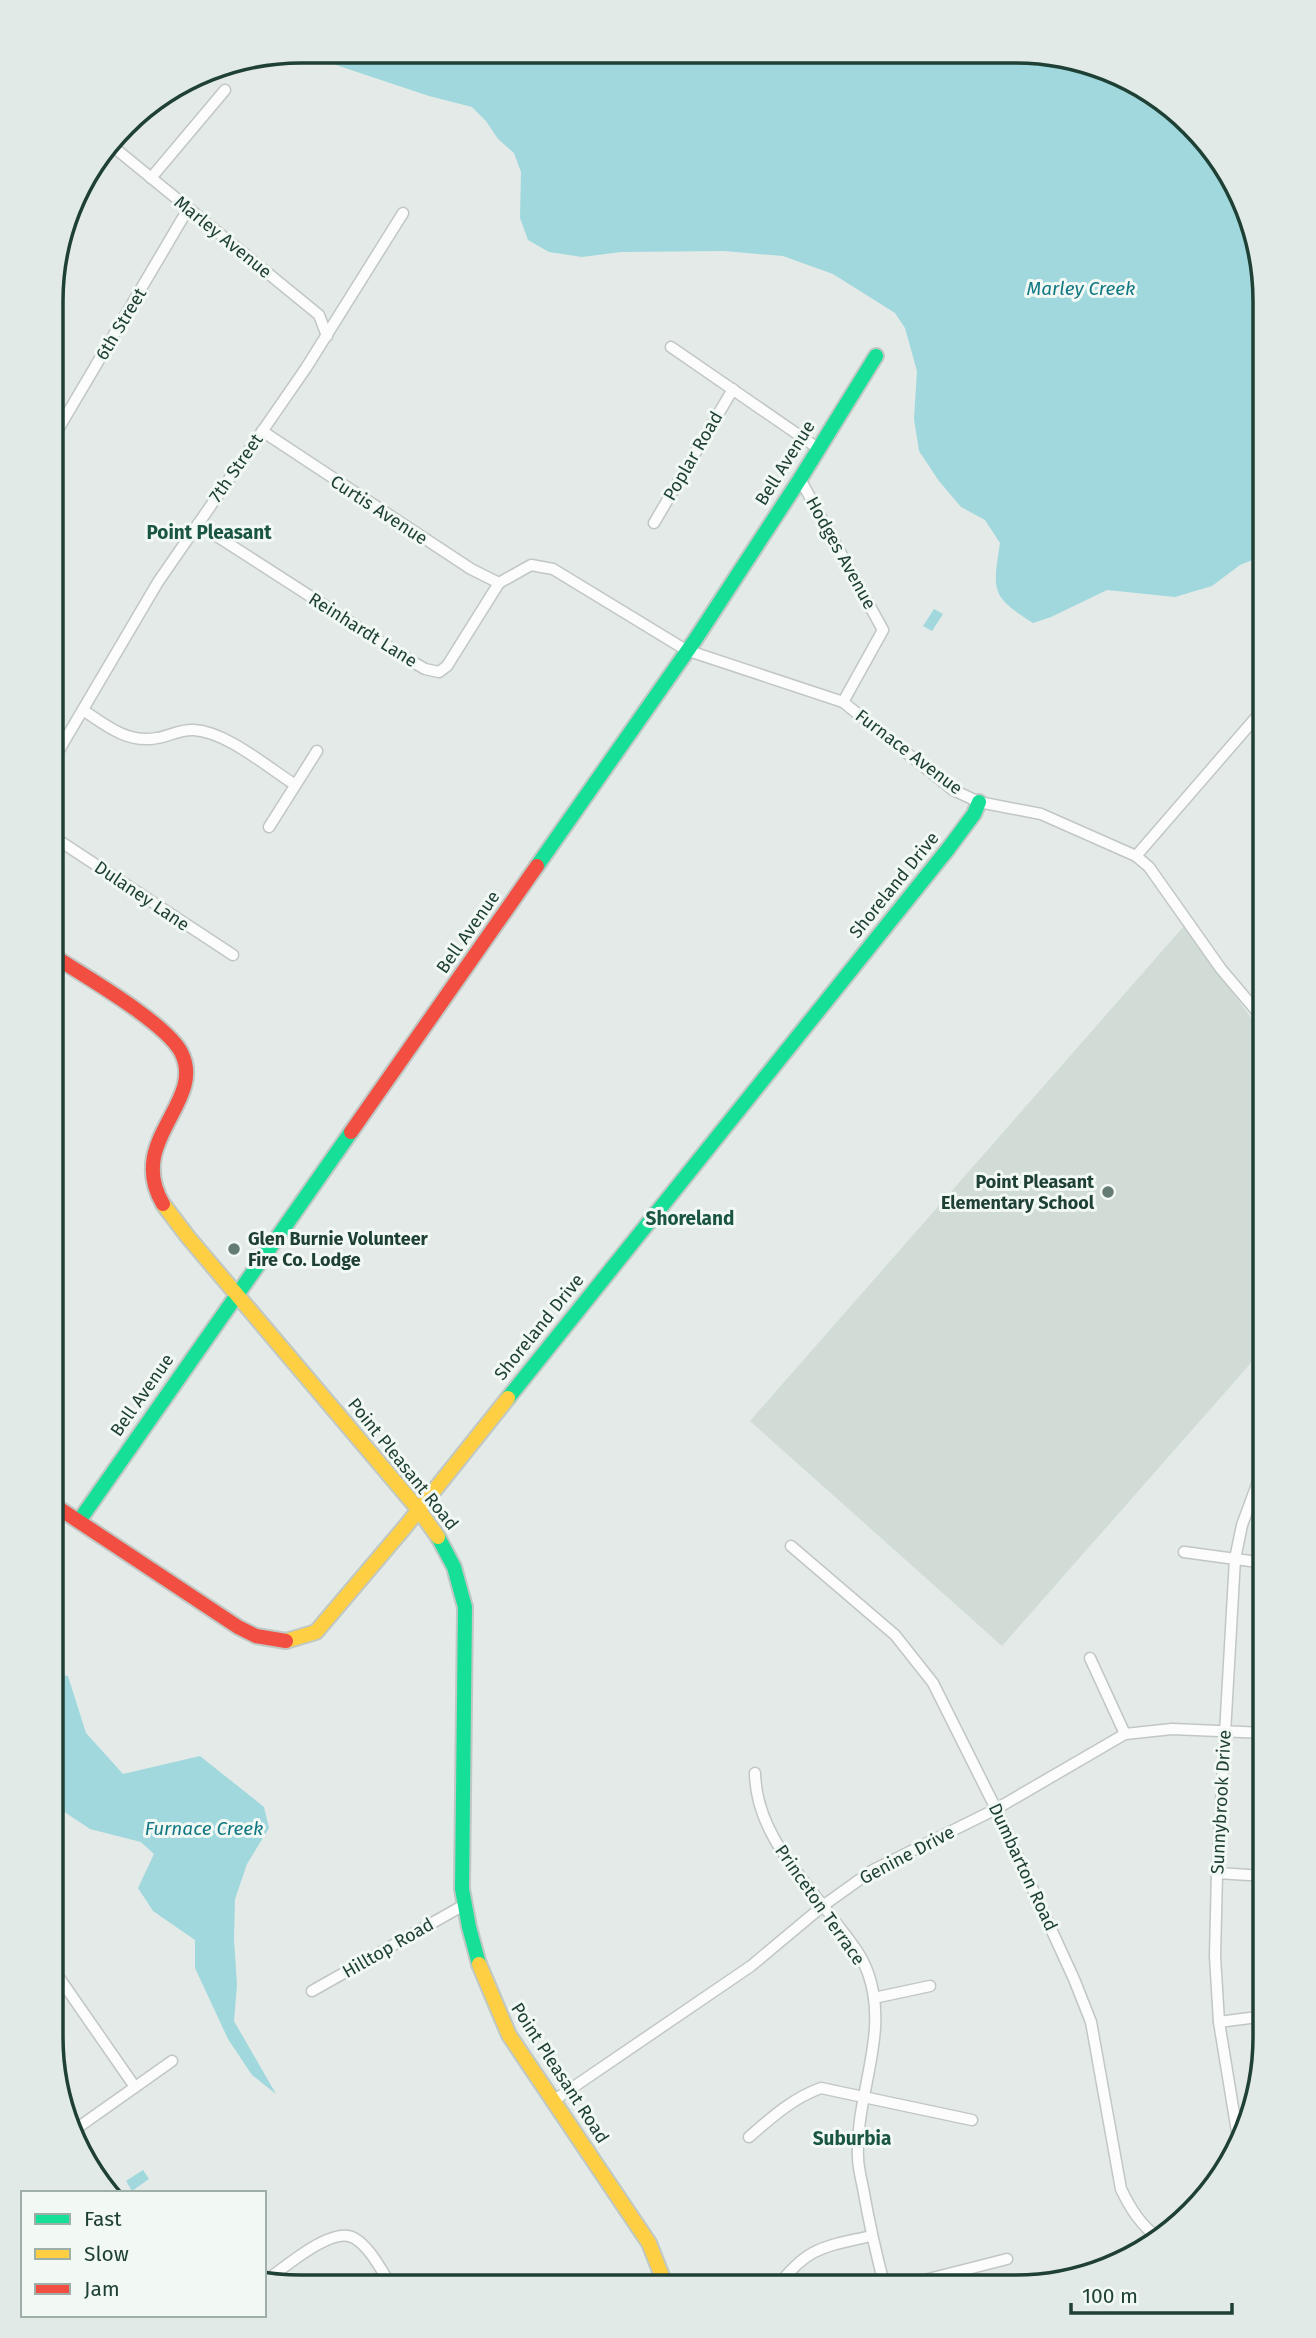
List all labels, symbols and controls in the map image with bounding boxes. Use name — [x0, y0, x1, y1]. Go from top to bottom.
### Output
street label: Marley Avenue — [170, 191, 276, 283]
water label: Marley Creek — [1027, 277, 1135, 300]
street label: 6th Street — [91, 284, 151, 364]
street label: Poplar Road — [659, 407, 727, 505]
street label: Bell Avenue — [750, 417, 820, 509]
street label: 7th Street — [204, 429, 268, 507]
street label: Curtis Avenue — [326, 470, 432, 550]
street label: Hodges Avenue — [801, 493, 881, 613]
district label: Point Pleasant — [146, 521, 272, 544]
street label: Reinhardt Lane — [305, 588, 421, 672]
street label: Furnace Avenue — [851, 705, 967, 799]
street label: Shoreland Drive — [844, 827, 944, 943]
street label: Dulaney Lane — [90, 856, 194, 936]
street label: Bell Avenue — [432, 886, 504, 978]
place label: Point Pleasant Elementary School — [941, 1171, 1095, 1214]
marker: Point Pleasant Elementary School — [1100, 1184, 1116, 1200]
district label: Shoreland — [646, 1207, 734, 1230]
place label: Glen Burnie Volunteer Fire Co. Lodge — [248, 1228, 429, 1271]
marker: Glen Burnie Volunteer Fire Co. Lodge — [226, 1241, 242, 1257]
street label: Shoreland Drive — [489, 1269, 589, 1385]
street label: Bell Avenue — [106, 1349, 178, 1441]
street label: Point Pleasant Road — [343, 1394, 463, 1534]
street label: Sunnybrook Drive — [1206, 1729, 1236, 1875]
street label: Dumbarton Road — [984, 1800, 1062, 1934]
water label: Furnace Creek — [145, 1817, 263, 1840]
street label: Genine Drive — [856, 1821, 958, 1889]
street label: Princeton Terrace — [770, 1841, 870, 1969]
street label: Hilltop Road — [339, 1913, 437, 1983]
street label: Point Pleasant Road — [506, 1999, 614, 2147]
district label: Suburbia — [813, 2127, 891, 2150]
legend — [21, 2191, 266, 2317]
text: Fast — [84, 2206, 122, 2232]
text: Slow — [84, 2241, 129, 2267]
scale bar — [1071, 2272, 1232, 2316]
text: Jam — [84, 2276, 120, 2302]
text: 100 m — [1082, 2283, 1138, 2309]

